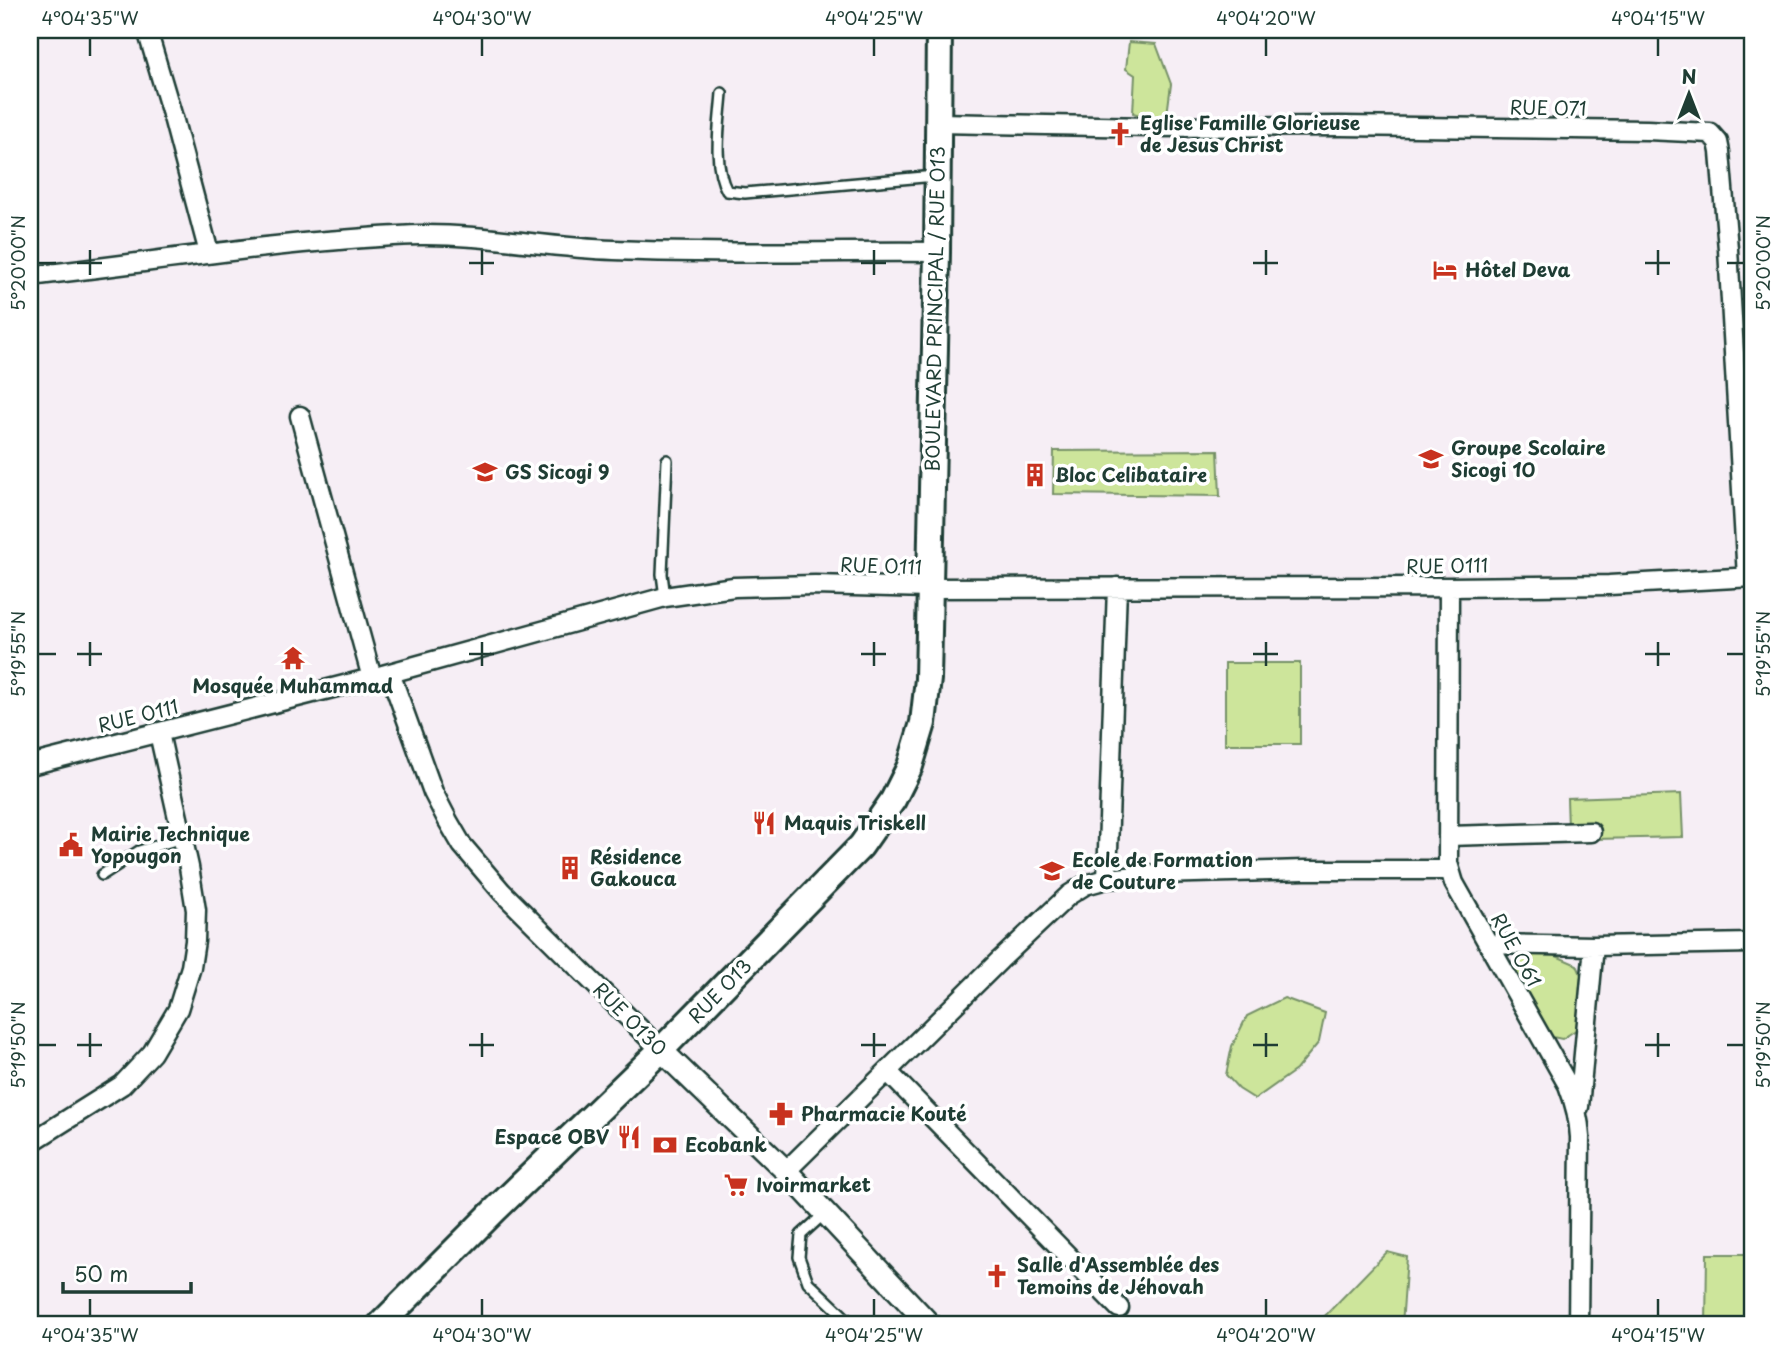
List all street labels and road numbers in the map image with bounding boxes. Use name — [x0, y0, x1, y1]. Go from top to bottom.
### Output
street label: RUE O71 — [1509, 92, 1587, 122]
street label: BOULEVARD PRINCIPAL / RUE O13 — [917, 146, 951, 472]
street label: RUE O111 — [840, 550, 923, 580]
street label: RUE O111 — [1406, 550, 1488, 580]
street label: RUE O111 — [95, 692, 181, 739]
street label: RUE O61 — [1485, 907, 1549, 992]
street label: RUE O13 — [681, 952, 757, 1029]
street label: RUE O130 — [588, 975, 674, 1061]

